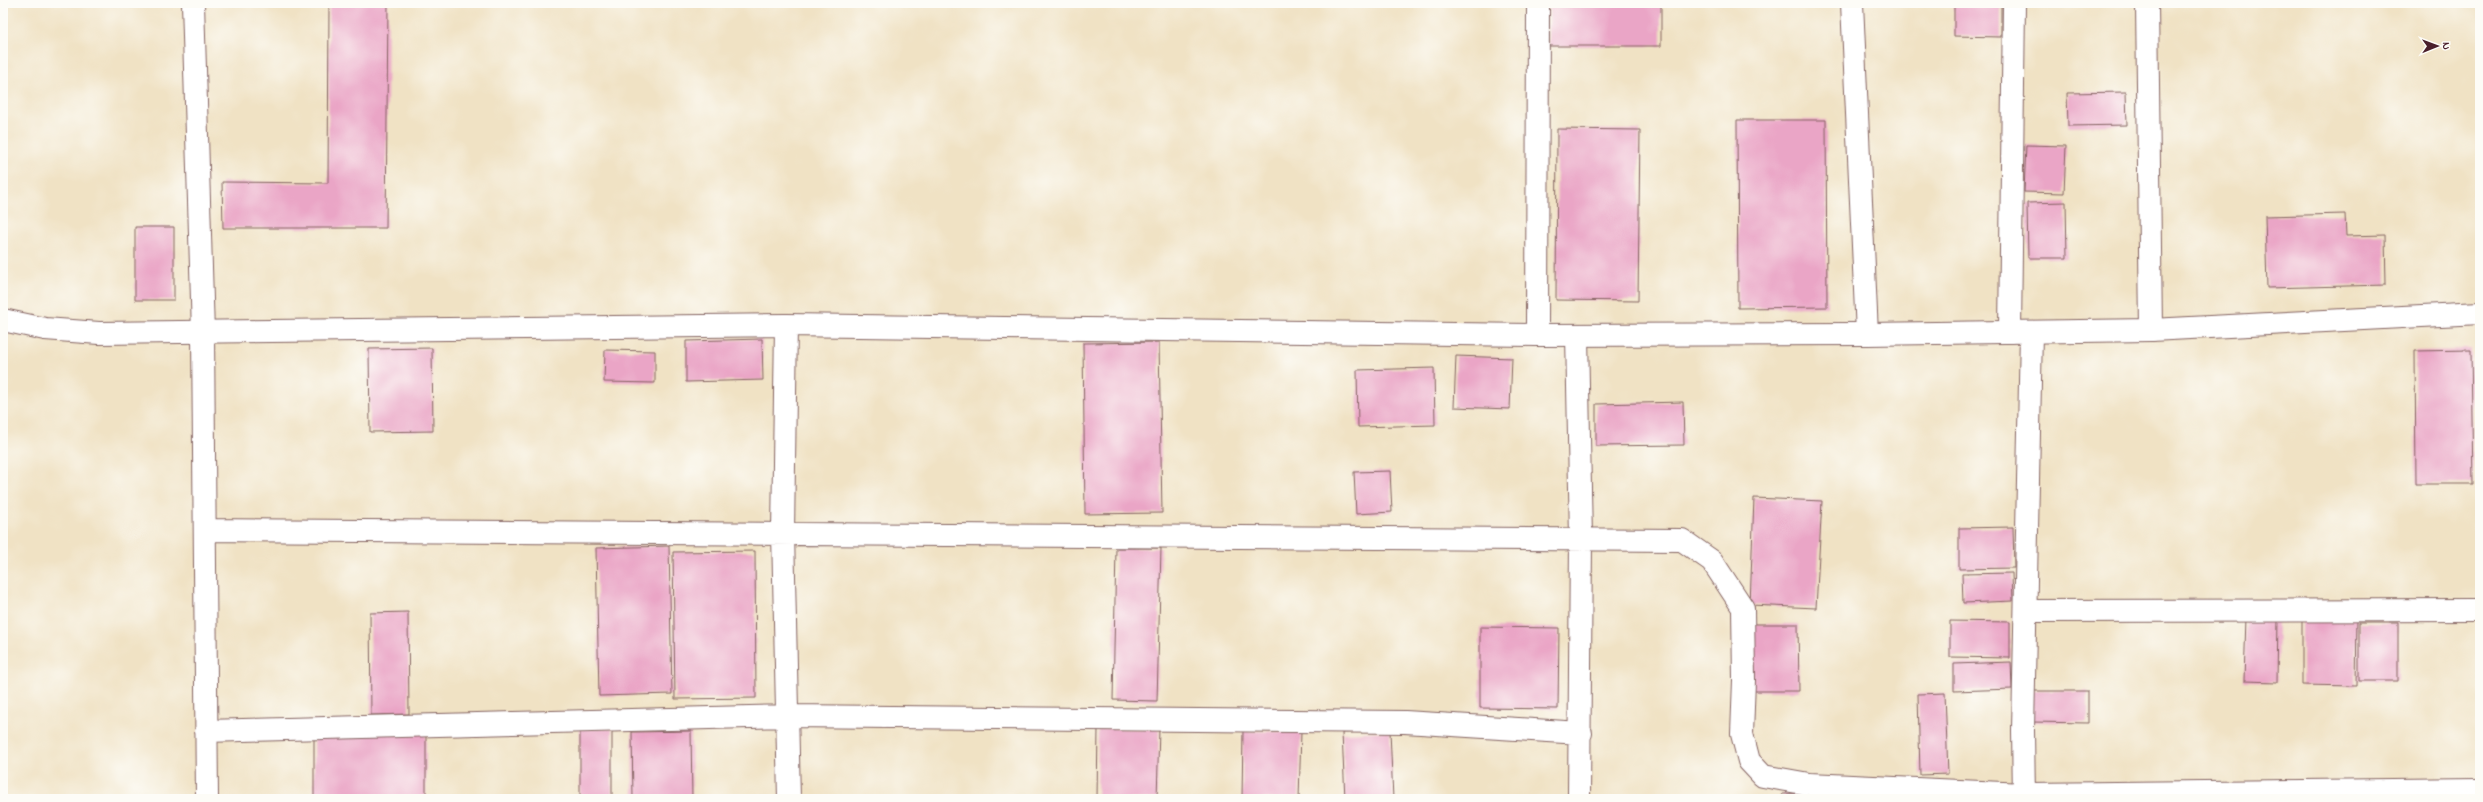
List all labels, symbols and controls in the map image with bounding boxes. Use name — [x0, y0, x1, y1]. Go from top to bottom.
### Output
north arrow — [2417, 26, 2457, 66]
text: N — [2438, 42, 2454, 50]

